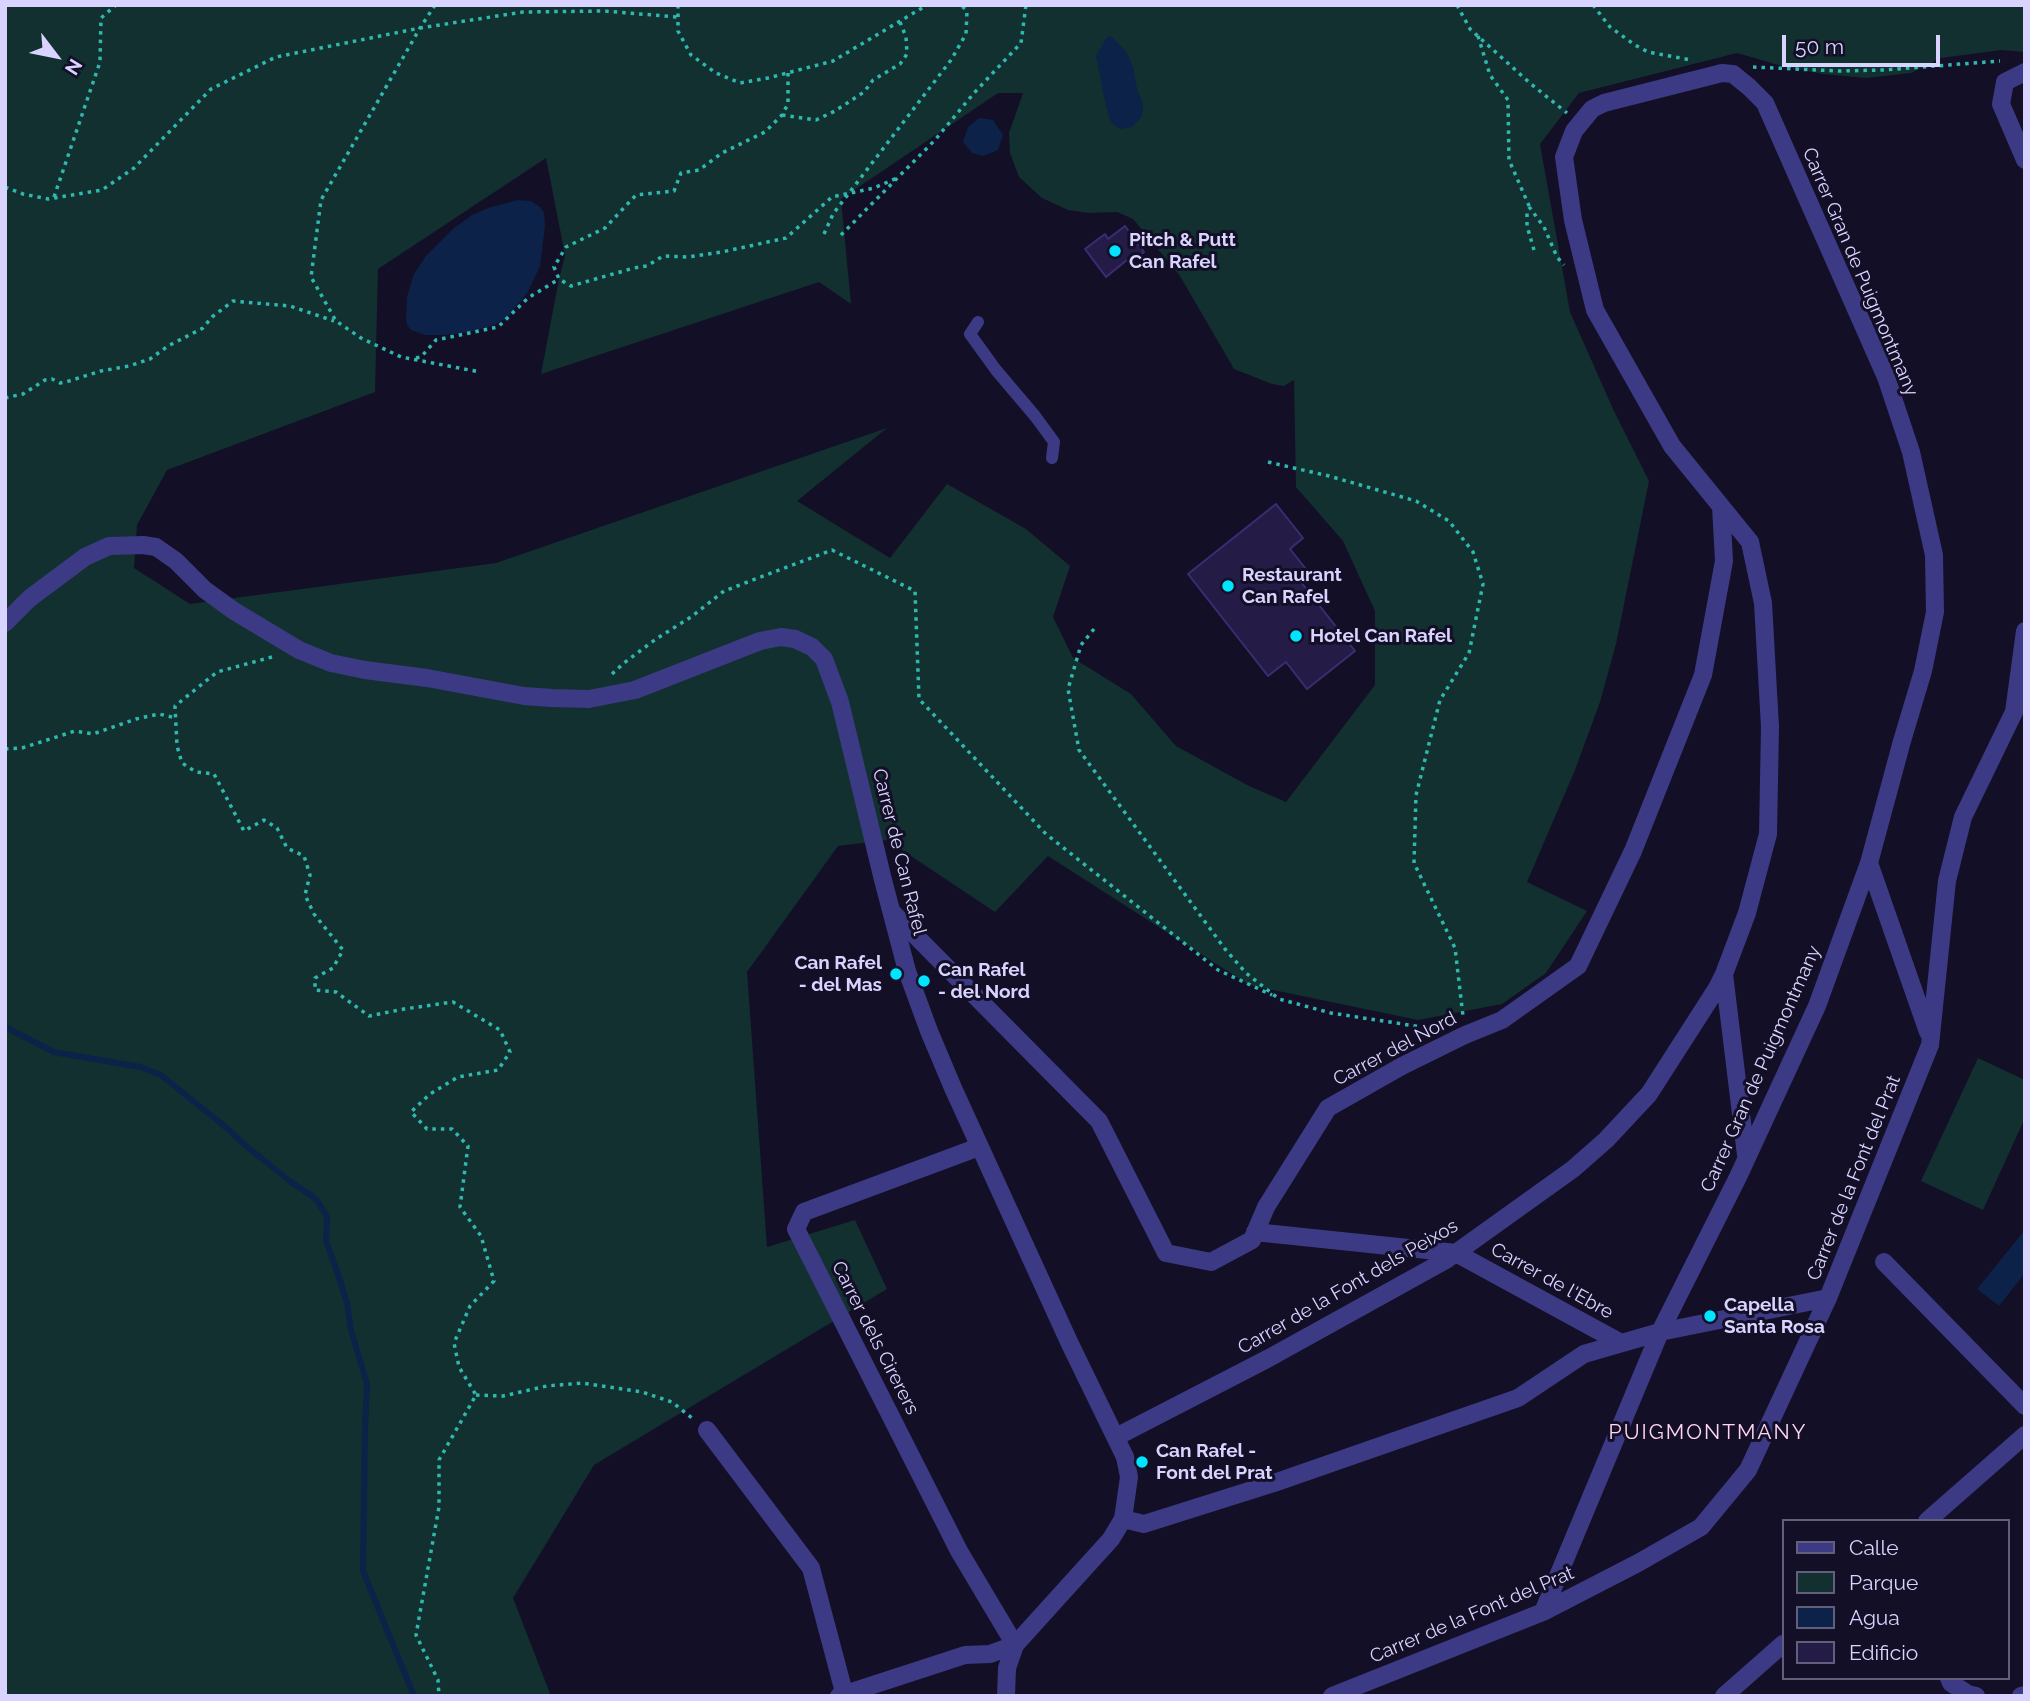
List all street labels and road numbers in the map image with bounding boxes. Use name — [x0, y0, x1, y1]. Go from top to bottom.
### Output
street label: Carrer Gran de Puigmontmany — [1797, 144, 1923, 400]
street label: Carrer de Can Rafel — [867, 766, 931, 938]
street label: Carrer Gran de Puigmontmany — [1696, 942, 1826, 1196]
street label: Carrer del Nord — [1330, 1007, 1460, 1091]
street label: Carrer de la Font del Prat — [1802, 1072, 1906, 1284]
street label: Carrer de la Font dels Peixos — [1234, 1215, 1462, 1359]
street label: Carrer de l'Ebre — [1487, 1238, 1617, 1324]
street label: Carrer dels Cirerers — [826, 1257, 924, 1419]
street label: Carrer de la Font del Prat — [1367, 1562, 1577, 1668]

